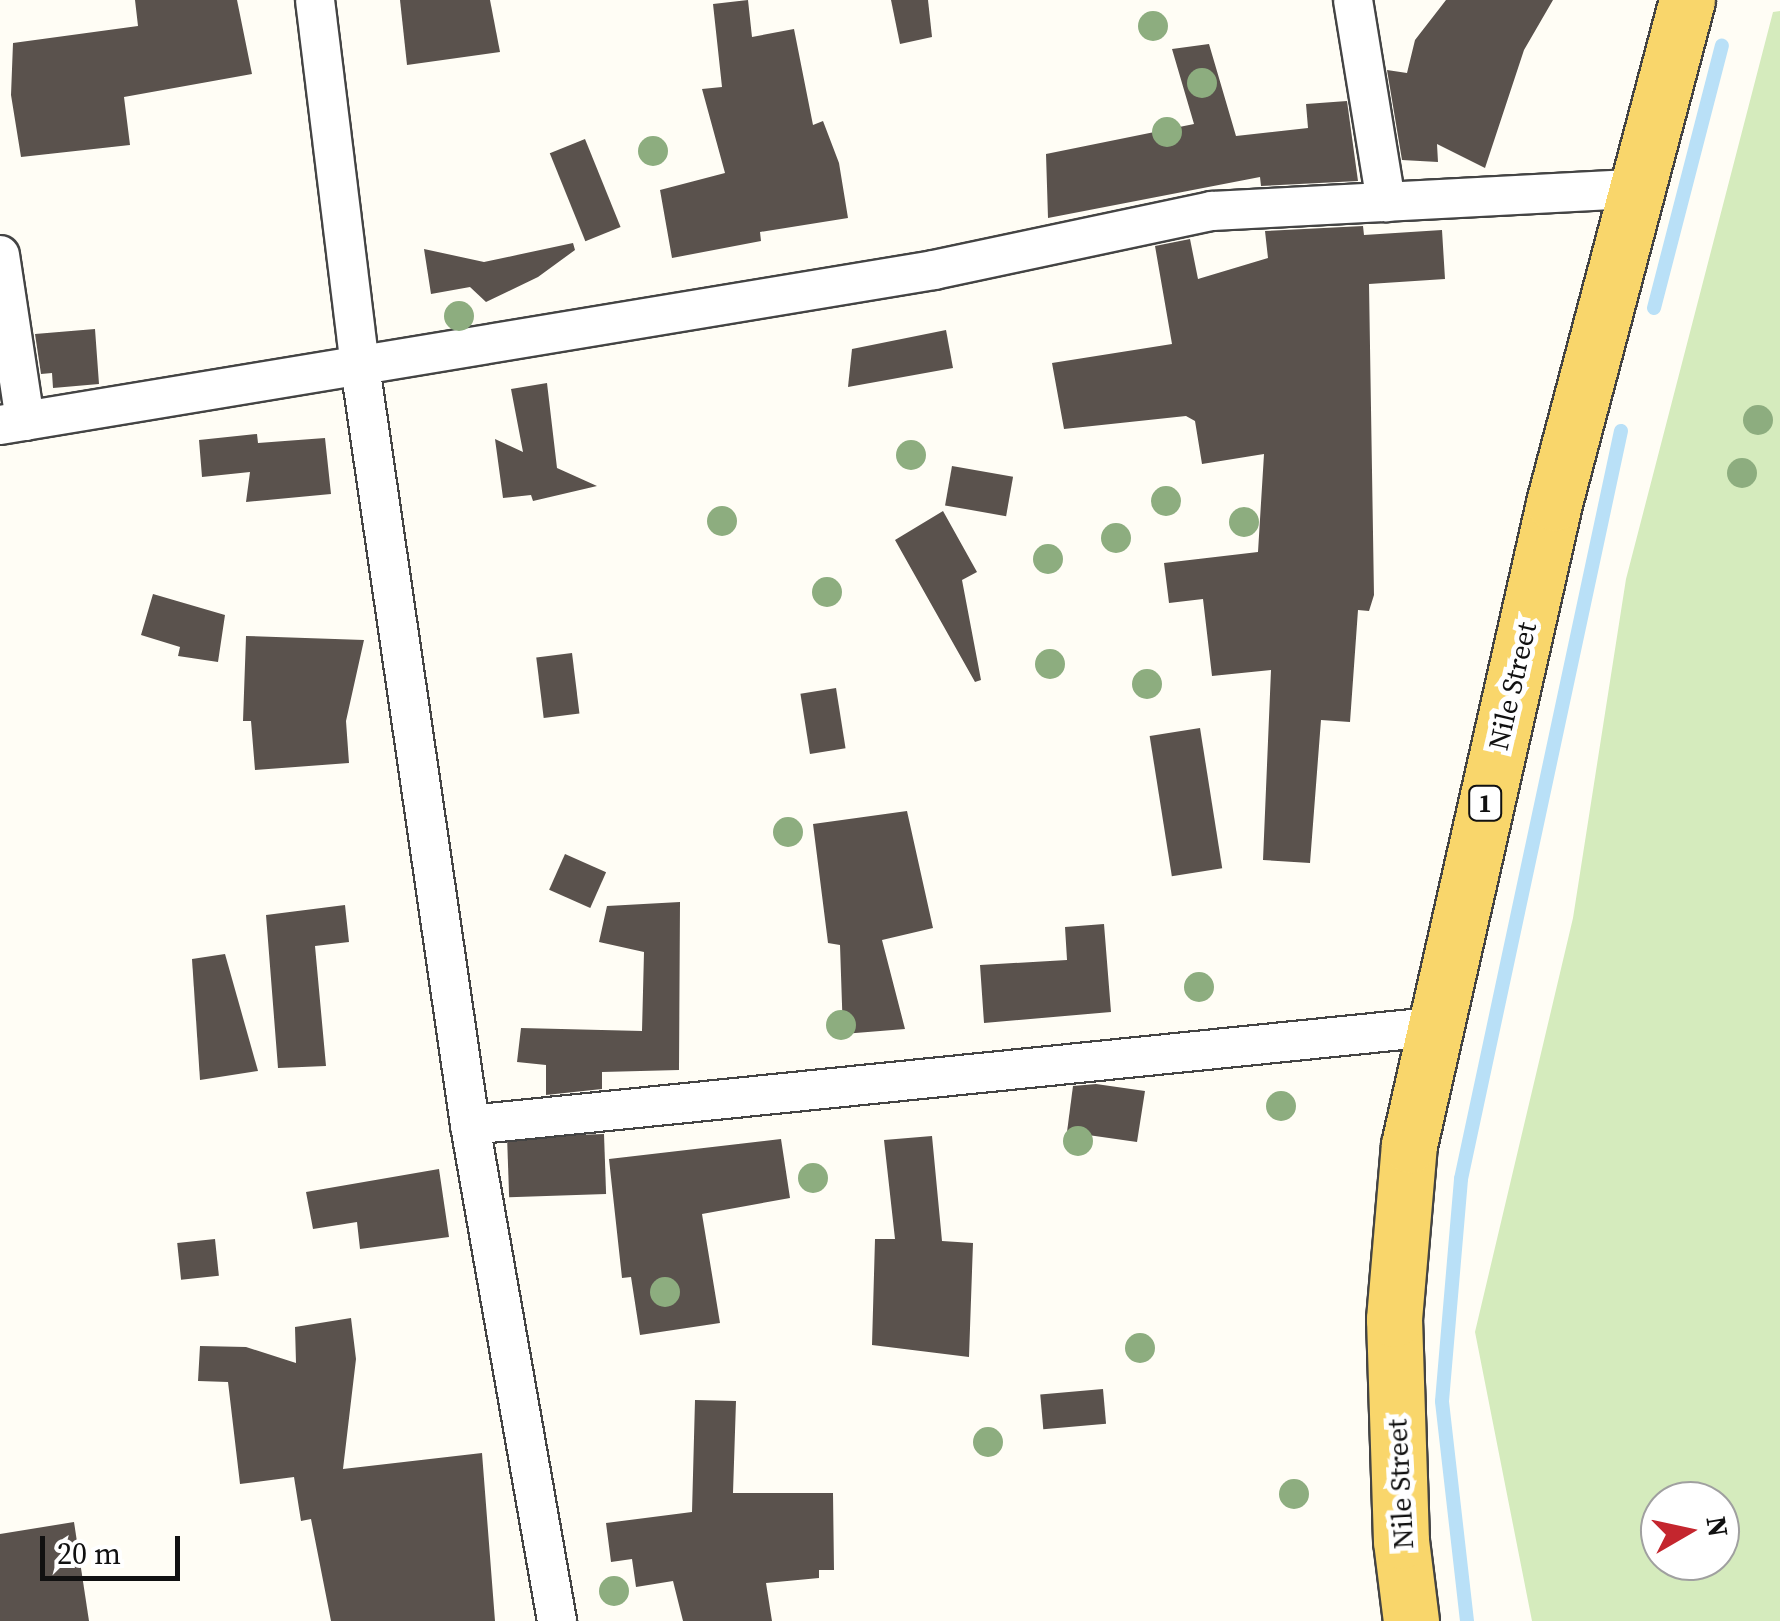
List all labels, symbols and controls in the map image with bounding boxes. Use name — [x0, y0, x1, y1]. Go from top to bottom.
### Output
street label: Nile Street — [1481, 619, 1543, 753]
road number: 1 — [1468, 783, 1502, 823]
street label: Nile Street — [1380, 1418, 1420, 1550]
north arrow — [1640, 1481, 1740, 1581]
text: N — [1697, 1514, 1738, 1540]
scale bar — [45, 1516, 185, 1578]
text: 20 m — [57, 1533, 121, 1574]

